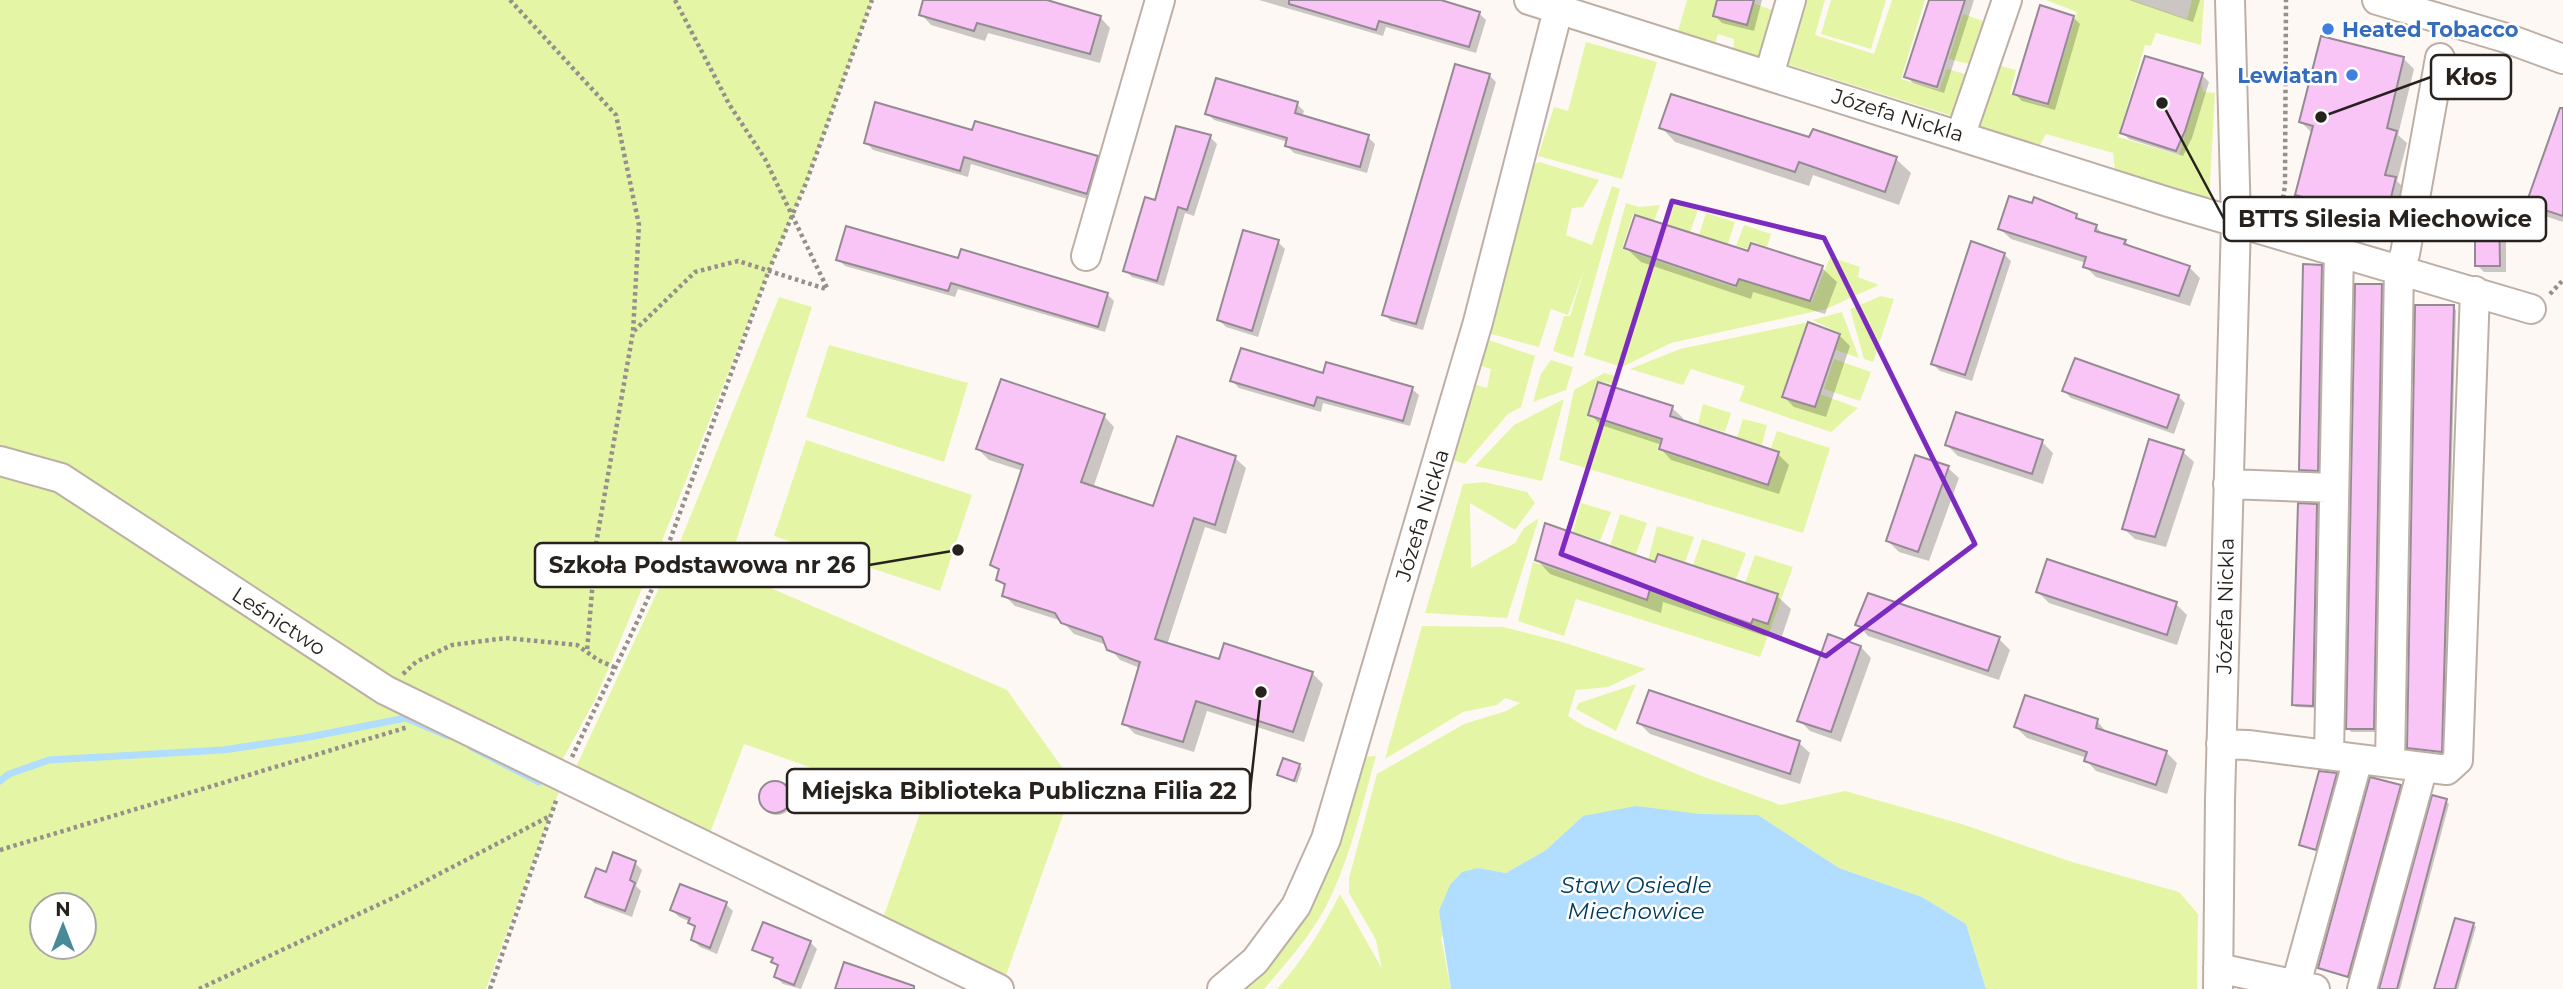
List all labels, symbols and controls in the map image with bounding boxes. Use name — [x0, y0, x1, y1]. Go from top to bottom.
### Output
place label: Heated Tobacco — [2342, 17, 2519, 42]
marker: Heated Tobacco — [2320, 21, 2336, 37]
callout: Kłos — [2431, 55, 2511, 99]
place label: Lewiatan — [2237, 63, 2338, 88]
text: Kłos — [2445, 63, 2497, 91]
marker: Lewiatan — [2344, 67, 2360, 83]
street label: Józefa Nickla — [1828, 83, 1967, 147]
callout: BTTS Silesia Miechowice — [2224, 197, 2546, 241]
text: BTTS Silesia Miechowice — [2238, 205, 2532, 233]
street label: Józefa Nickla — [1390, 446, 1454, 585]
street label: Józefa Nickla — [2211, 538, 2239, 675]
callout: Szkoła Podstawowa nr 26 — [535, 543, 869, 587]
text: Szkoła Podstawowa nr 26 — [549, 551, 856, 579]
street label: Leśnictwo — [228, 581, 330, 661]
callout: Miejska Biblioteka Publiczna Filia 22 — [787, 769, 1250, 813]
text: Miejska Biblioteka Publiczna Filia 22 — [801, 777, 1237, 805]
water label: Staw Osiedle Miechowice — [1560, 871, 1712, 925]
north arrow — [28, 891, 98, 961]
text: N — [55, 898, 71, 921]

